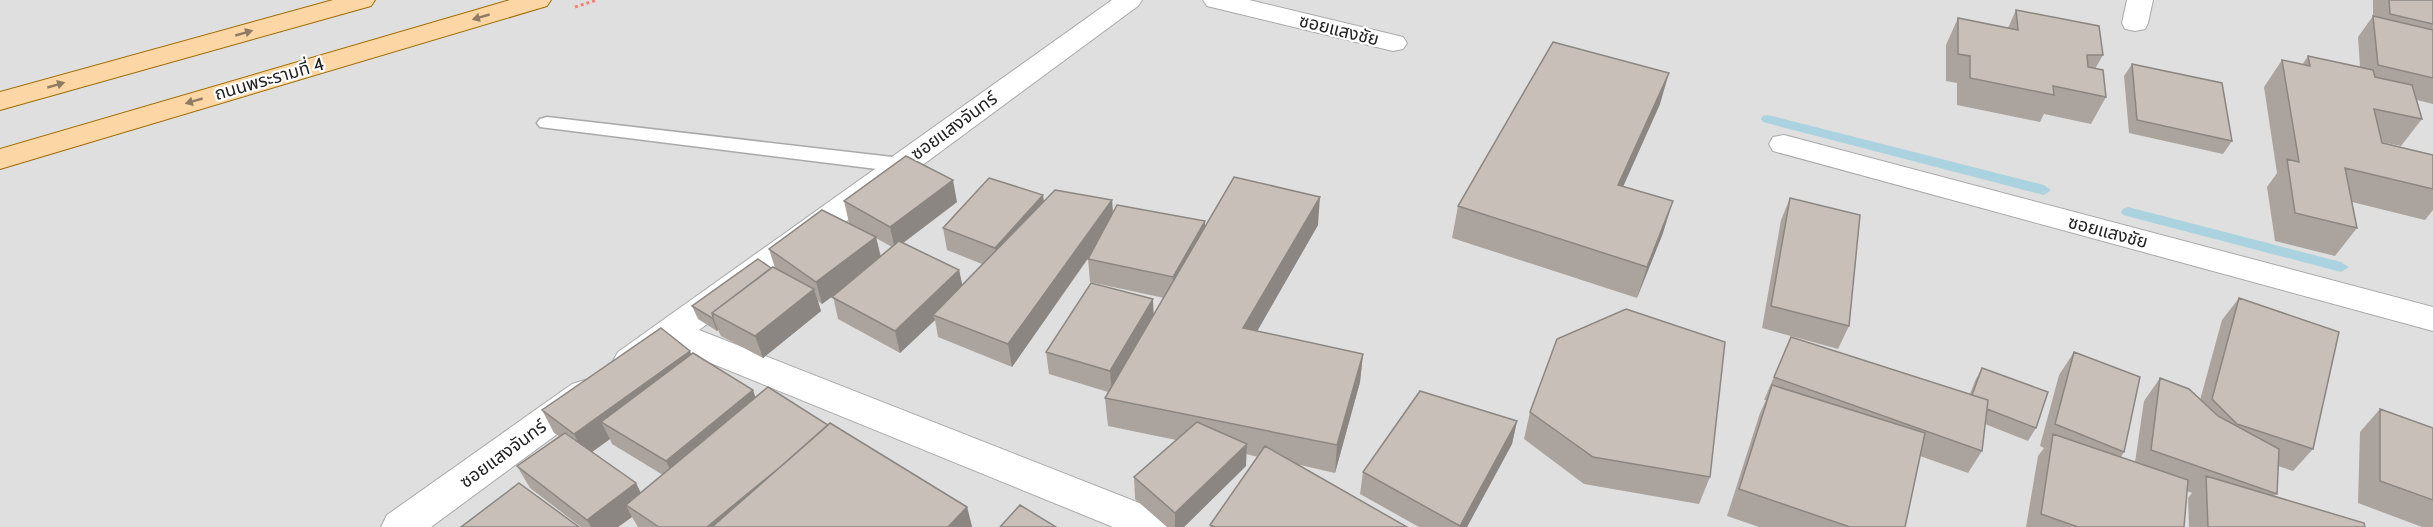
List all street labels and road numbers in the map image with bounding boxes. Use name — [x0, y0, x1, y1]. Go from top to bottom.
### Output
street label: ซอยแสงชัย — [1297, 9, 1381, 51]
street label: ถนนพระรามที่ 4 — [211, 51, 326, 105]
street label: ซอยแสงจันทร์ — [907, 87, 1002, 165]
street label: ซอยแสงชัย — [2066, 211, 2150, 253]
street label: ซอยแสงจันทร์ — [456, 415, 551, 493]

